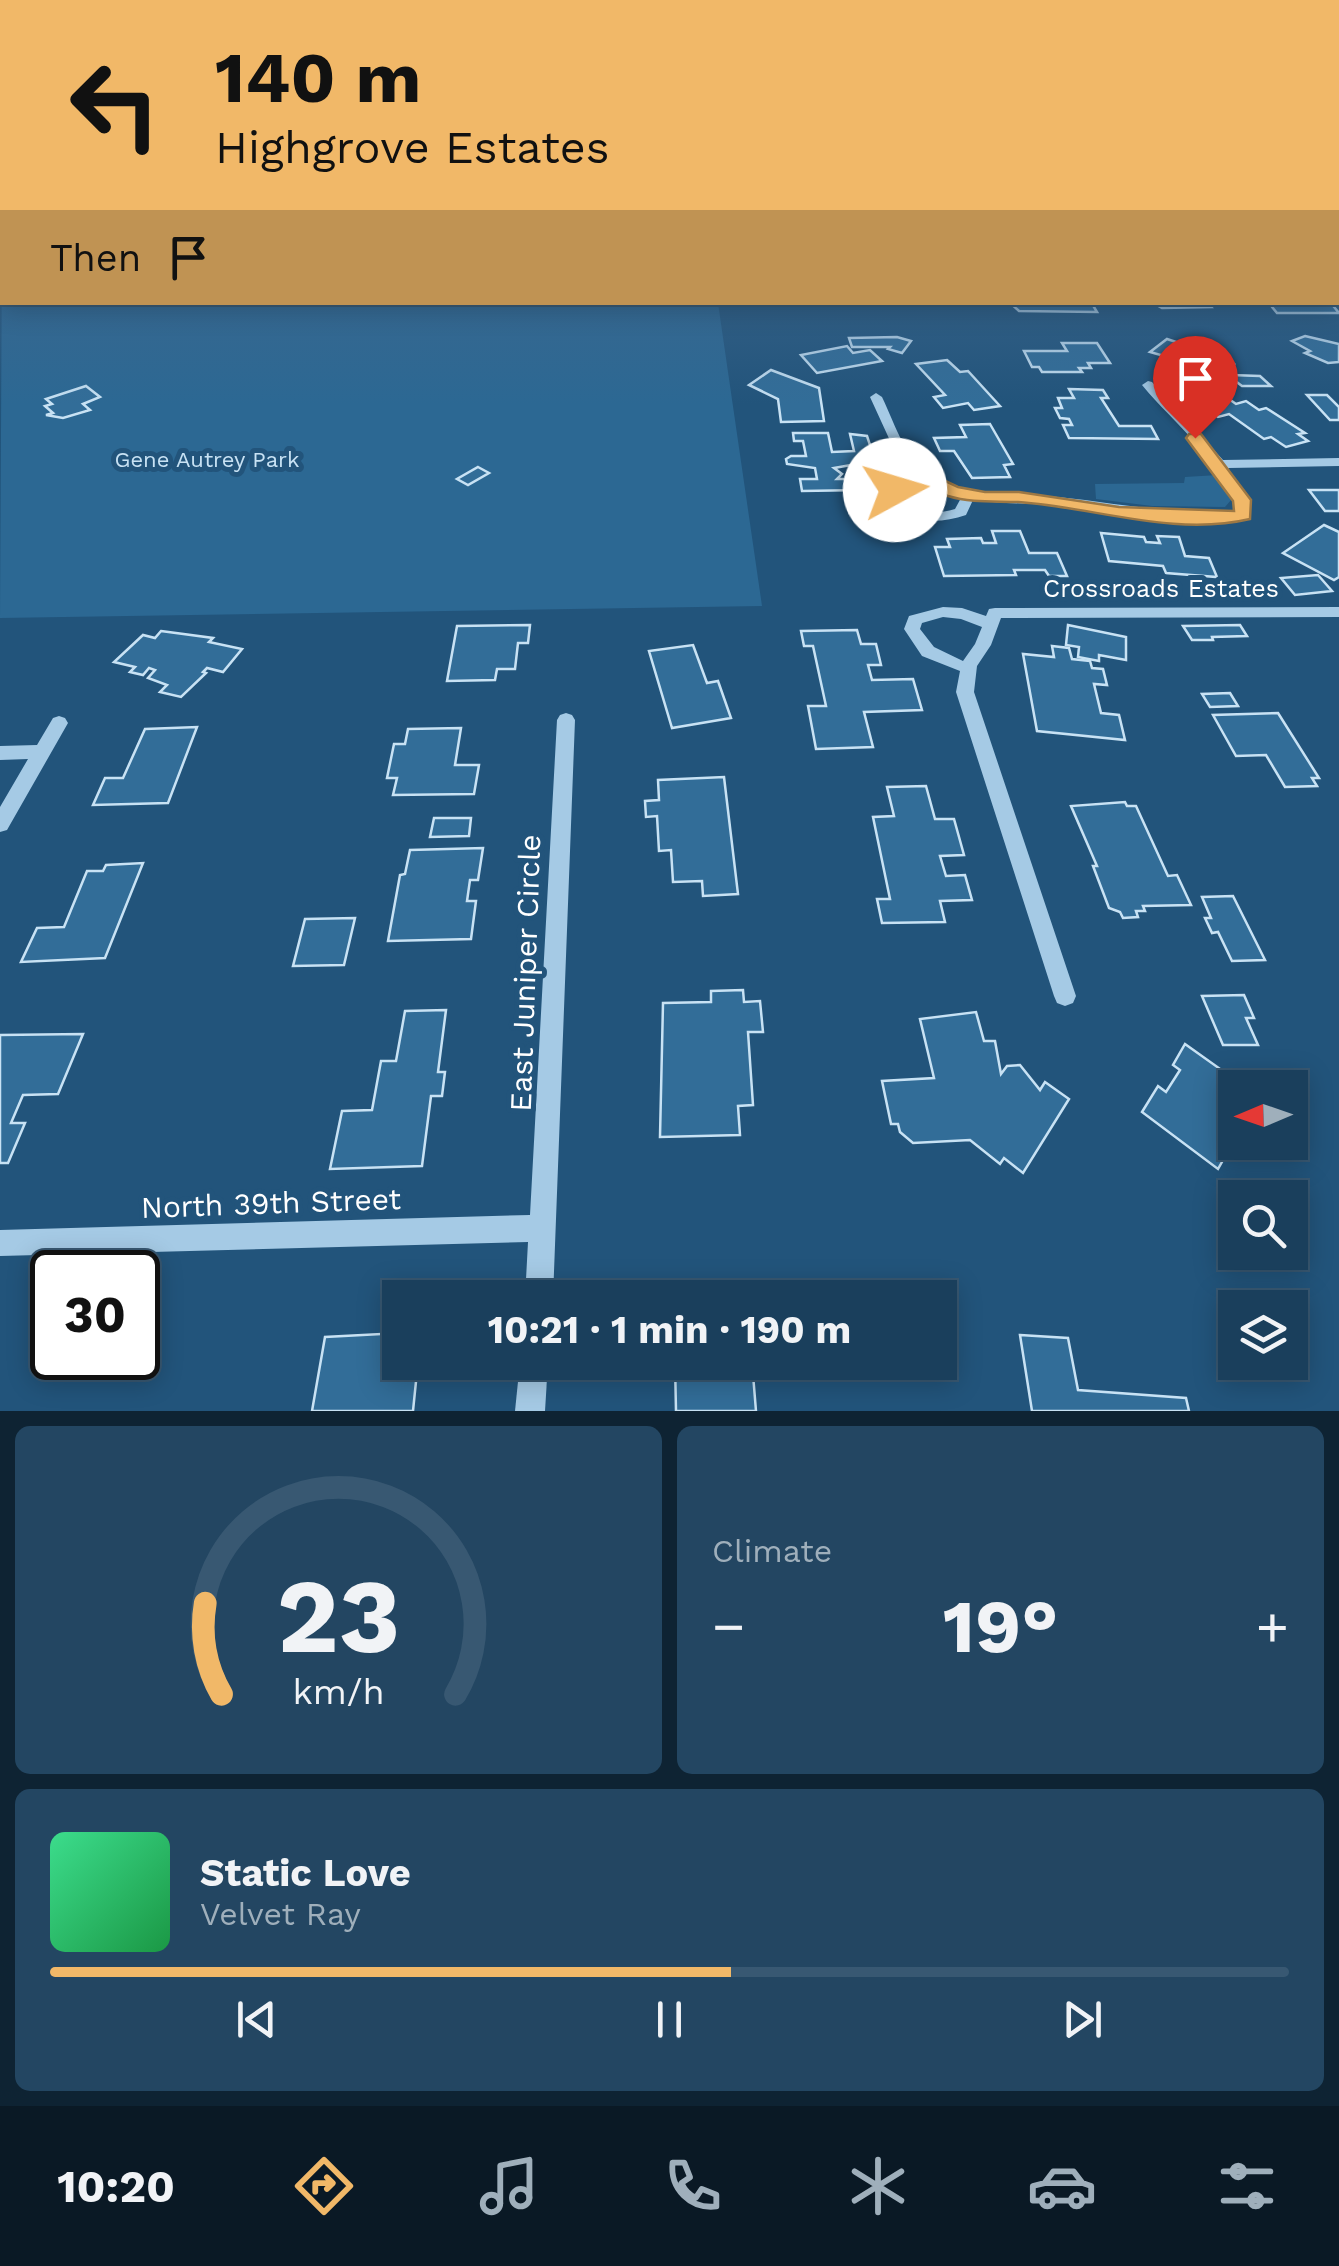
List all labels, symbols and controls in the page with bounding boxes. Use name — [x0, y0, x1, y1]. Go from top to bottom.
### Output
text: 140 m — [215, 37, 421, 119]
icon: left — [50, 40, 180, 170]
text: Highgrove Estates — [215, 121, 609, 174]
icon: arrive — [161, 230, 216, 285]
text: Then — [50, 236, 141, 280]
pin — [1153, 336, 1238, 439]
icon: arrive — [1168, 351, 1223, 406]
position arrow — [843, 438, 947, 542]
park label: Gene Autrey Park — [114, 447, 300, 472]
street label: Crossroads Estates — [1043, 574, 1279, 603]
street label: East Juniper Circle — [503, 834, 547, 1112]
north arrow — [1218, 1070, 1308, 1160]
map controls — [1218, 1070, 1308, 1380]
button: search — [1218, 1180, 1308, 1270]
street label: North 39th Street — [140, 1181, 402, 1225]
speed limit sign: 30 — [30, 1250, 160, 1380]
button: layers — [1218, 1290, 1308, 1380]
text: 10:21 · 1 min · 190 m — [488, 1308, 851, 1352]
text: Climate — [712, 1532, 832, 1570]
text: 23 — [277, 1555, 400, 1677]
text: 19° — [943, 1582, 1058, 1670]
text: − — [712, 1594, 745, 1658]
text: + — [1256, 1594, 1289, 1658]
text: km/h — [292, 1671, 385, 1713]
text: Static Love — [200, 1851, 411, 1895]
text: Velvet Ray — [200, 1895, 361, 1933]
icon: previous — [229, 1992, 284, 2047]
icon: pause — [642, 1992, 697, 2047]
icon: next — [1055, 1992, 1110, 2047]
icon: directions — [289, 2151, 359, 2221]
icon: music — [474, 2151, 544, 2221]
icon: phone — [658, 2151, 728, 2221]
icon: climate — [843, 2151, 913, 2221]
icon: car — [1027, 2151, 1097, 2221]
icon: filters — [1212, 2151, 1282, 2221]
text: 10:20 — [57, 2160, 175, 2213]

